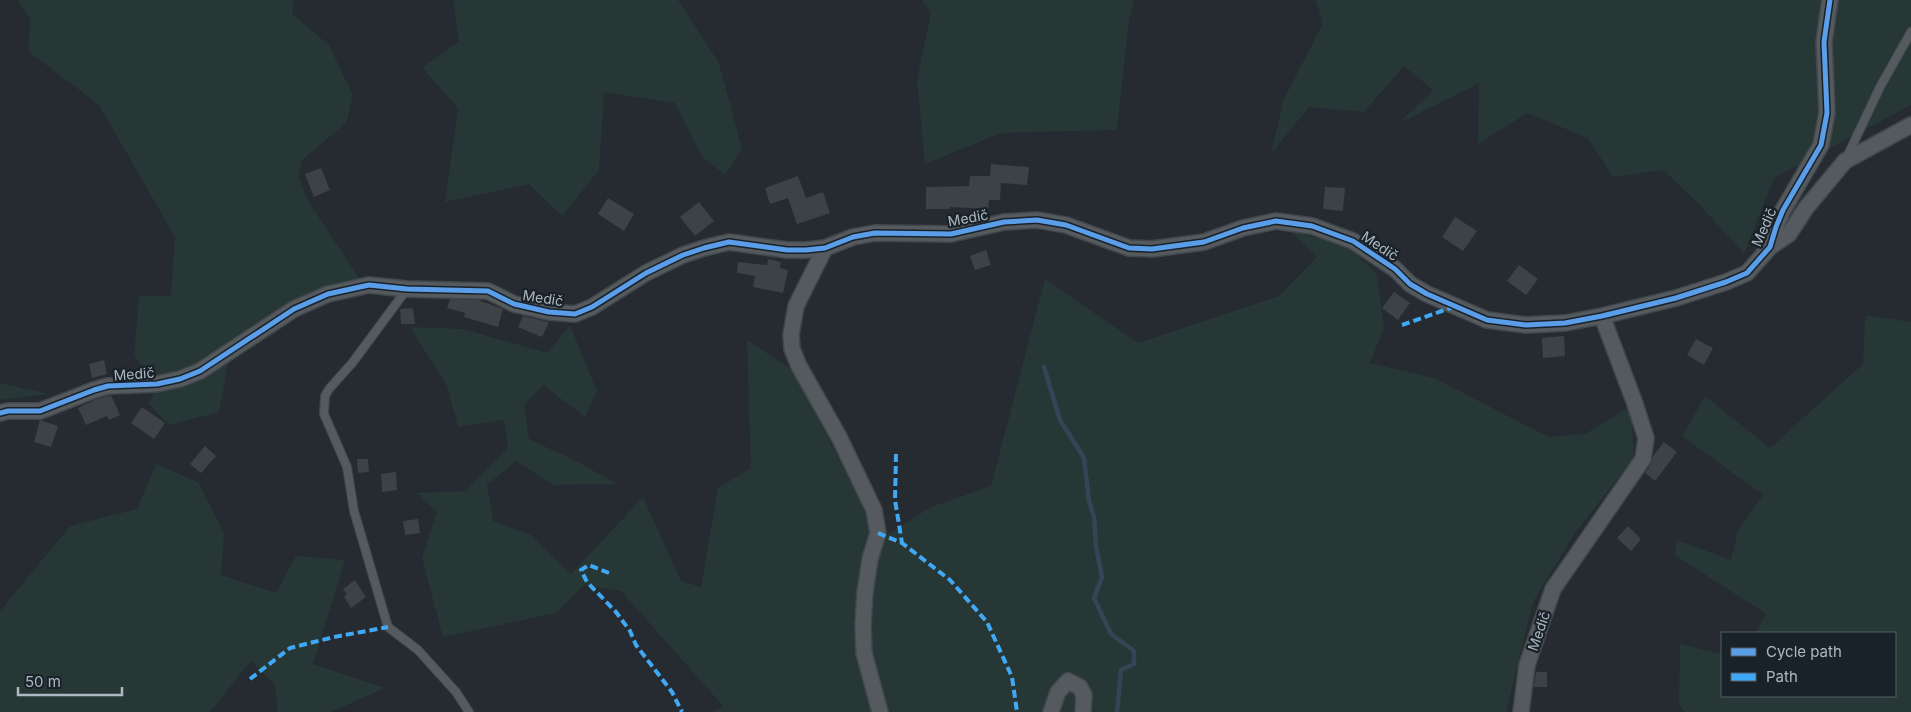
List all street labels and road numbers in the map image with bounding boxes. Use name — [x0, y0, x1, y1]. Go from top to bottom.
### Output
street label: Medič — [1747, 205, 1780, 249]
street label: Medič — [946, 206, 989, 229]
street label: Medič — [1359, 227, 1402, 264]
street label: Medič — [522, 286, 565, 309]
street label: Medič — [113, 364, 155, 383]
street label: Medič — [1524, 609, 1553, 653]

